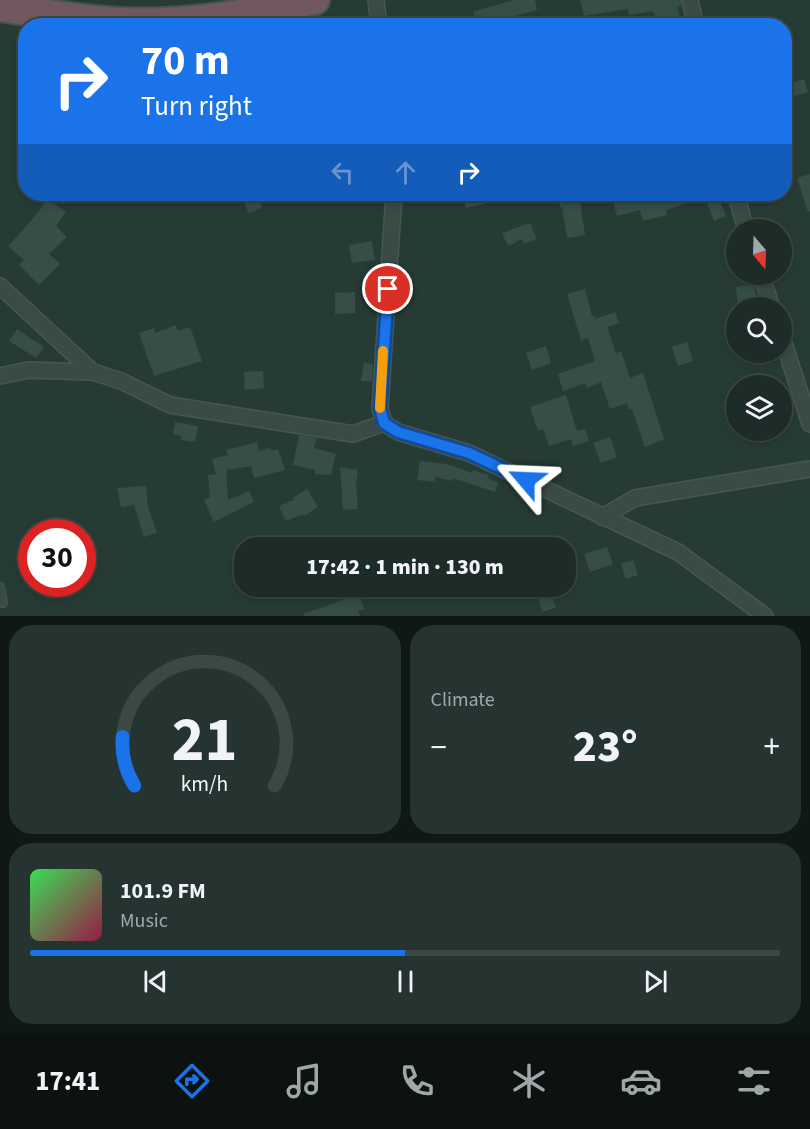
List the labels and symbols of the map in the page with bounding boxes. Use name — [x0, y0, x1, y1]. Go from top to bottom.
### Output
north arrow — [726, 219, 792, 285]
pin — [362, 263, 413, 314]
position arrow — [494, 448, 558, 512]
speed limit sign: 30 — [18, 519, 96, 597]

